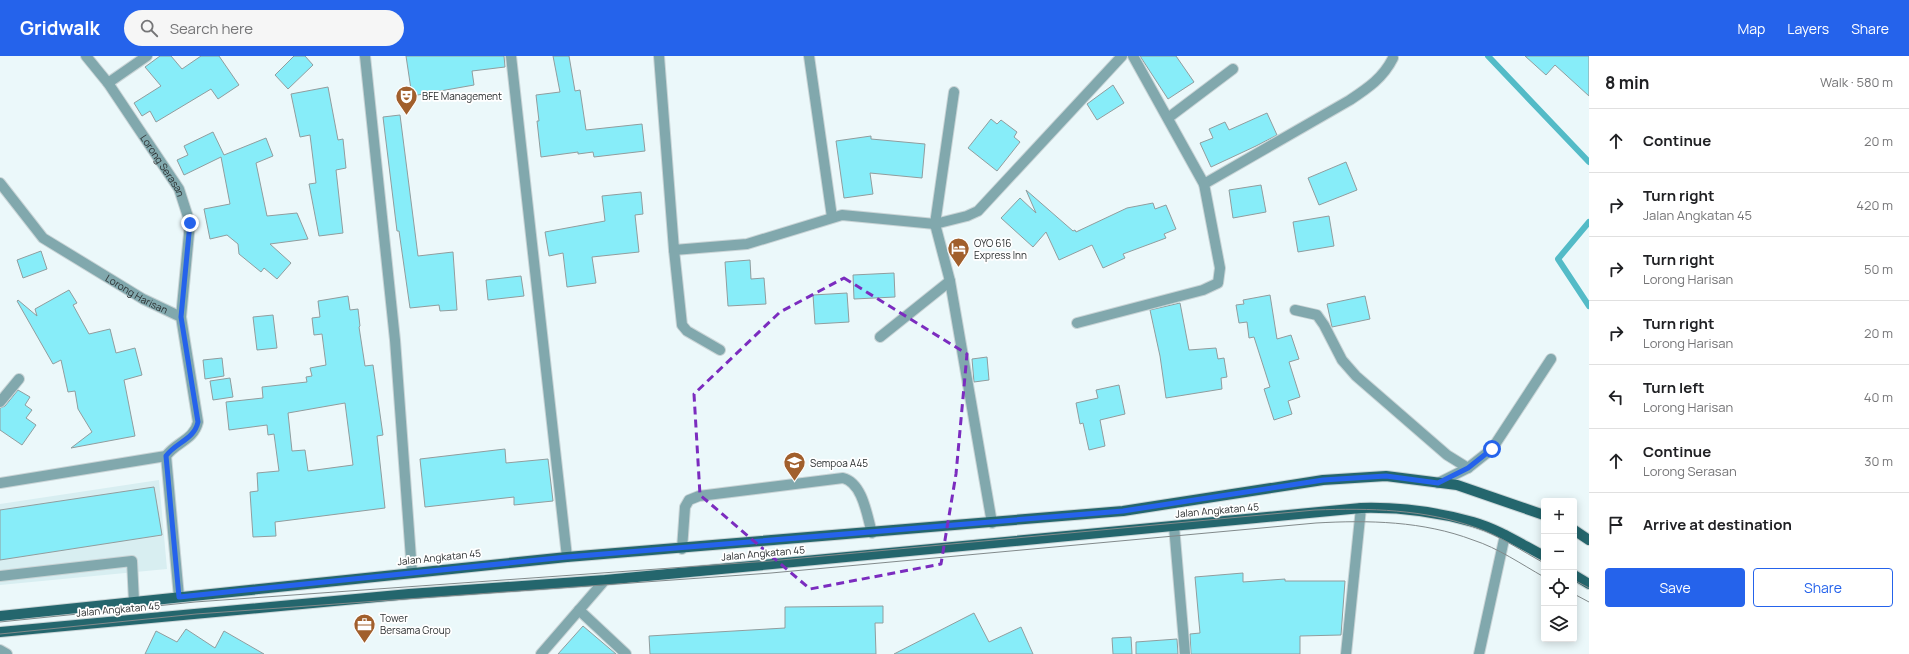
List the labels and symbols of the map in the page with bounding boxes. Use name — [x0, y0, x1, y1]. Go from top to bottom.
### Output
theatre icon: BFE Management — [394, 83, 420, 116]
place label: BFE Management — [422, 89, 502, 103]
street label: Lorong Serasan — [137, 132, 188, 198]
route end — [181, 214, 199, 232]
hotel icon: OYO 616 Express Inn — [945, 236, 971, 269]
place label: OYO 616 Express Inn — [974, 236, 1027, 262]
street label: Lorong Harisan — [103, 271, 170, 317]
route start — [1483, 440, 1501, 458]
school or university icon: Sempoa A45 — [782, 450, 808, 483]
place label: Sempoa A45 — [810, 456, 868, 470]
street label: Jalan Angkatan 45 — [1175, 499, 1260, 521]
street label: Jalan Angkatan 45 — [721, 542, 806, 564]
street label: Jalan Angkatan 45 — [397, 546, 482, 568]
street label: Jalan Angkatan 45 — [76, 598, 161, 620]
office icon: Tower Bersama Group — [351, 611, 377, 644]
place label: Tower Bersama Group — [380, 611, 451, 637]

